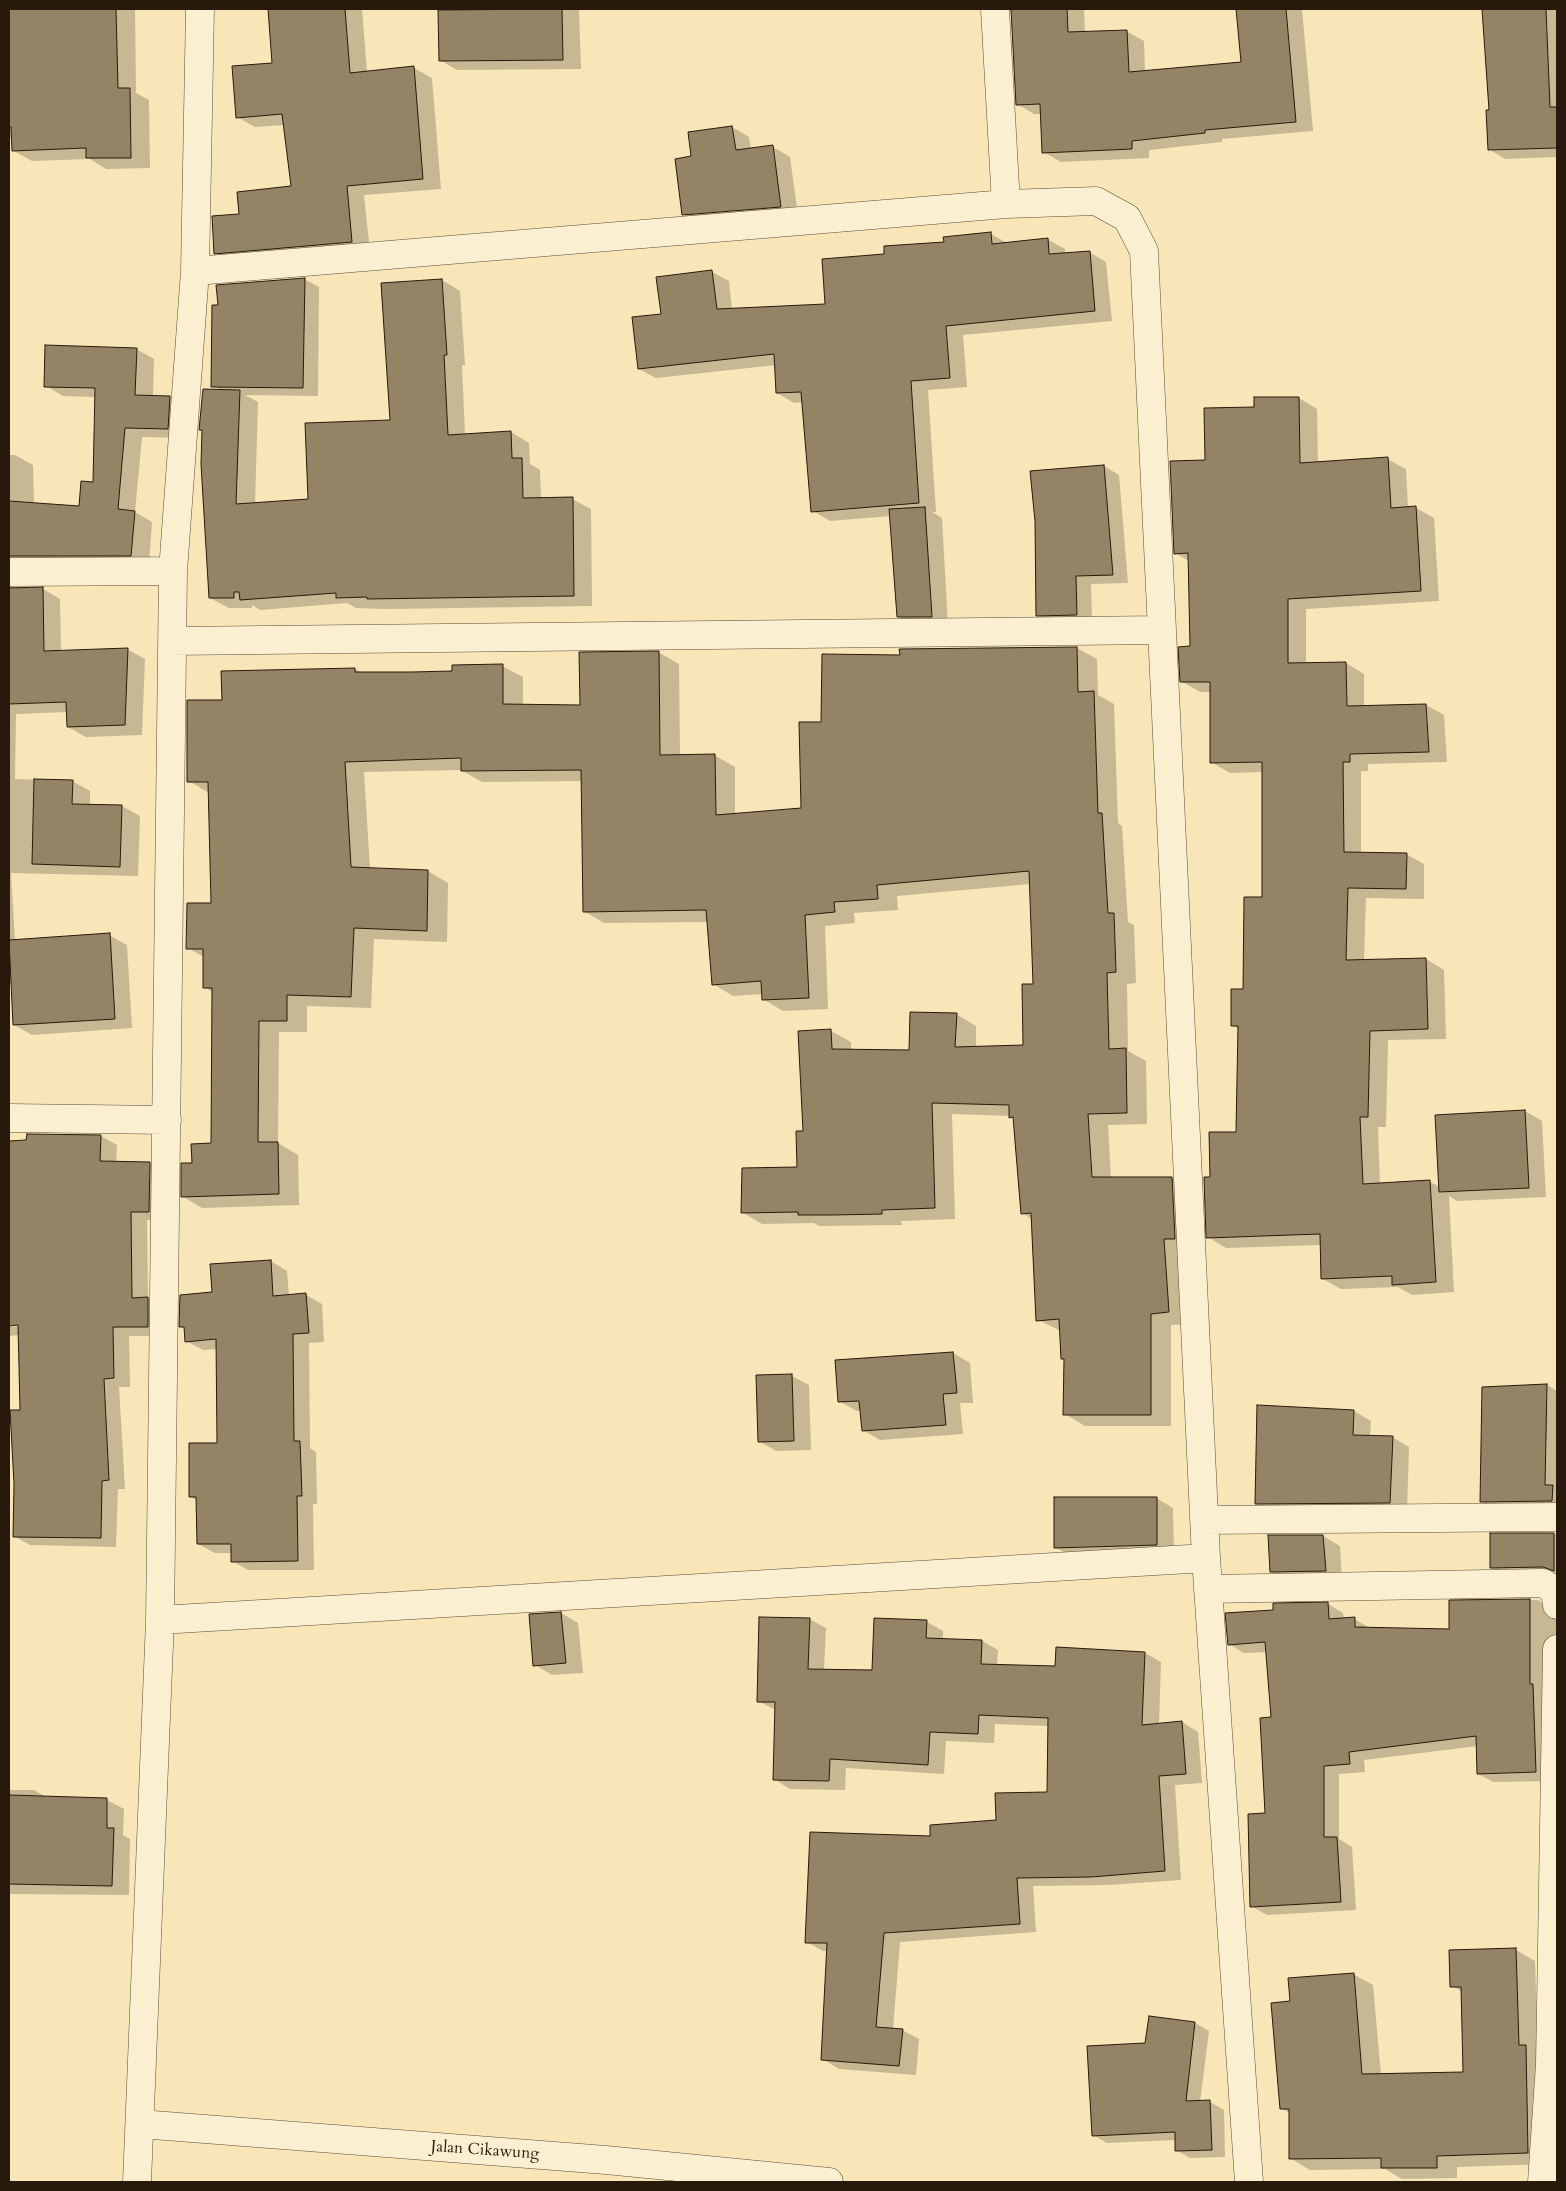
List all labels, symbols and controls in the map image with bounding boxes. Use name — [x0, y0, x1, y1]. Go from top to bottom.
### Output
street label: Jalan Cikawung — [430, 2138, 540, 2164]

